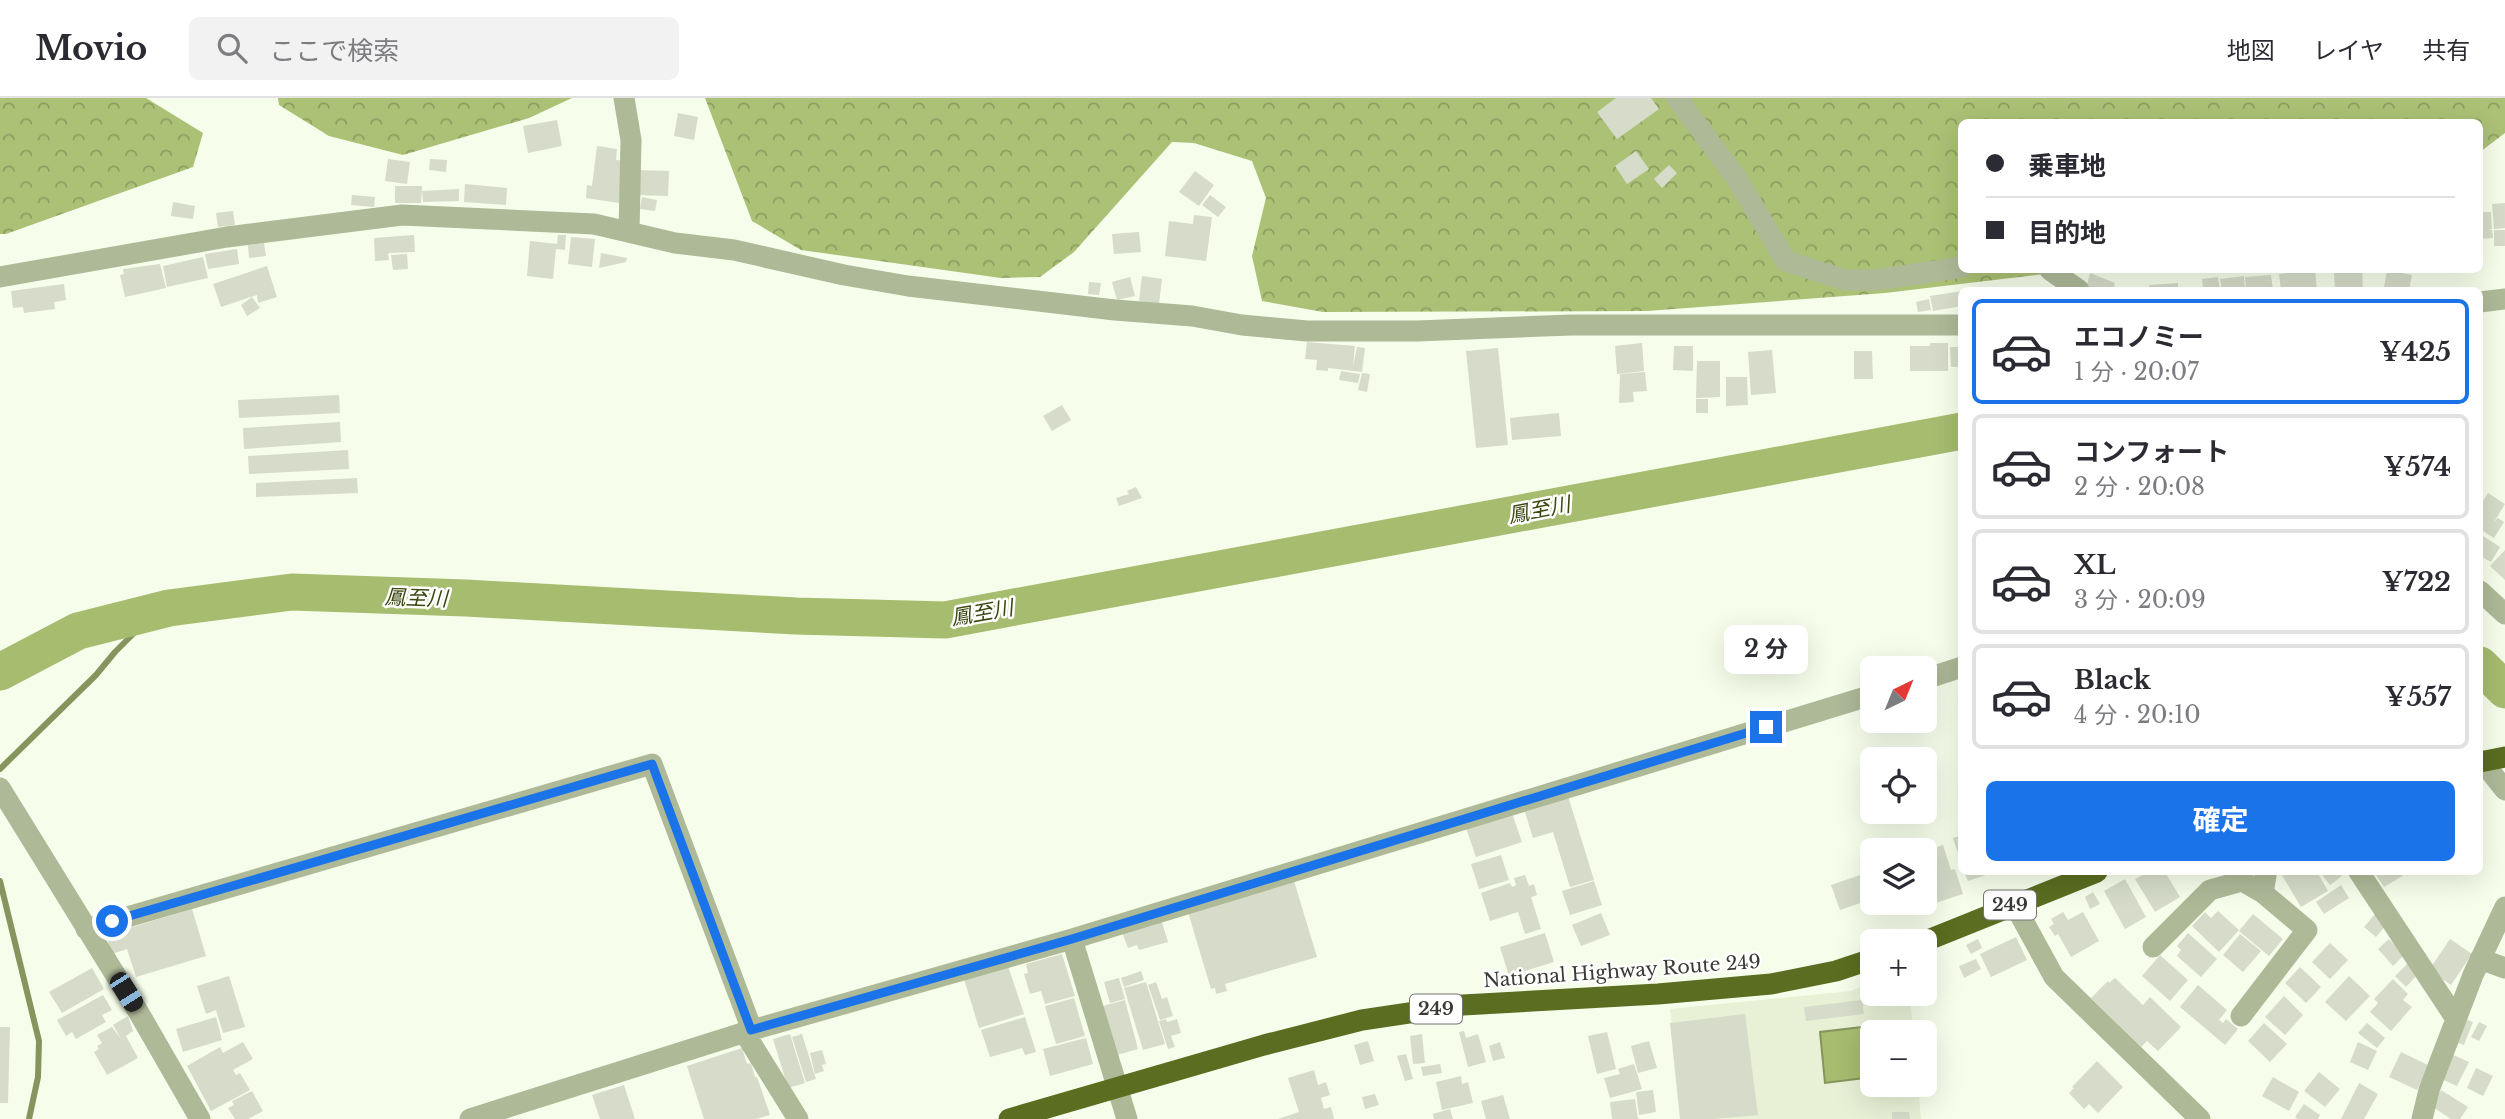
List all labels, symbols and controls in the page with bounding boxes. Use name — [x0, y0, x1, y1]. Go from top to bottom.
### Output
search box — [189, 17, 679, 80]
text: Movio — [35, 28, 147, 69]
icon: search — [213, 29, 251, 67]
text: ここで検索 — [269, 35, 399, 67]
text: 地図 — [2227, 36, 2275, 65]
text: レイヤ — [2313, 36, 2384, 65]
text: 共有 — [2422, 36, 2470, 65]
text: 乗車地 — [2028, 150, 2106, 182]
text: 目的地 — [2028, 217, 2106, 249]
icon: car — [1990, 320, 2053, 383]
text: エコノミー — [2074, 321, 2204, 353]
text: ¥425 — [2379, 336, 2451, 368]
text: 1 分 · 20:07 — [2074, 358, 2199, 386]
icon: car — [1990, 435, 2053, 498]
text: コンフォート — [2074, 436, 2229, 468]
text: ¥574 — [2383, 451, 2451, 483]
text: 2 分 · 20:08 — [2074, 473, 2205, 501]
water label: 鳳至川 — [1506, 491, 1574, 529]
text: XL — [2074, 549, 2116, 581]
icon: car — [1990, 550, 2053, 613]
text: ¥722 — [2382, 566, 2451, 598]
water label: 鳳至川 — [384, 584, 450, 612]
text: 3 分 · 20:09 — [2074, 586, 2206, 614]
water label: 鳳至川 — [949, 594, 1017, 631]
callout: 2 分 — [1724, 626, 1808, 674]
text: 2 分 — [1744, 635, 1788, 663]
north arrow — [1860, 656, 1937, 733]
map controls — [1860, 656, 1937, 1097]
text: Black — [2074, 664, 2151, 696]
icon: car — [1990, 665, 2053, 728]
text: ¥557 — [2385, 681, 2451, 713]
text: 4 分 · 20:10 — [2074, 701, 2201, 729]
route end — [1750, 711, 1782, 743]
button: locate — [1860, 747, 1937, 824]
button: 確定 — [1986, 781, 2455, 861]
button: layers — [1860, 838, 1937, 915]
road number: 249 — [1984, 890, 2036, 920]
route start — [96, 905, 128, 937]
button: + — [1860, 929, 1937, 1006]
street label: National Highway Route 249 — [1482, 950, 1762, 992]
car — [106, 969, 147, 1015]
road number: 249 — [1410, 994, 1462, 1024]
button: − — [1860, 1020, 1937, 1097]

